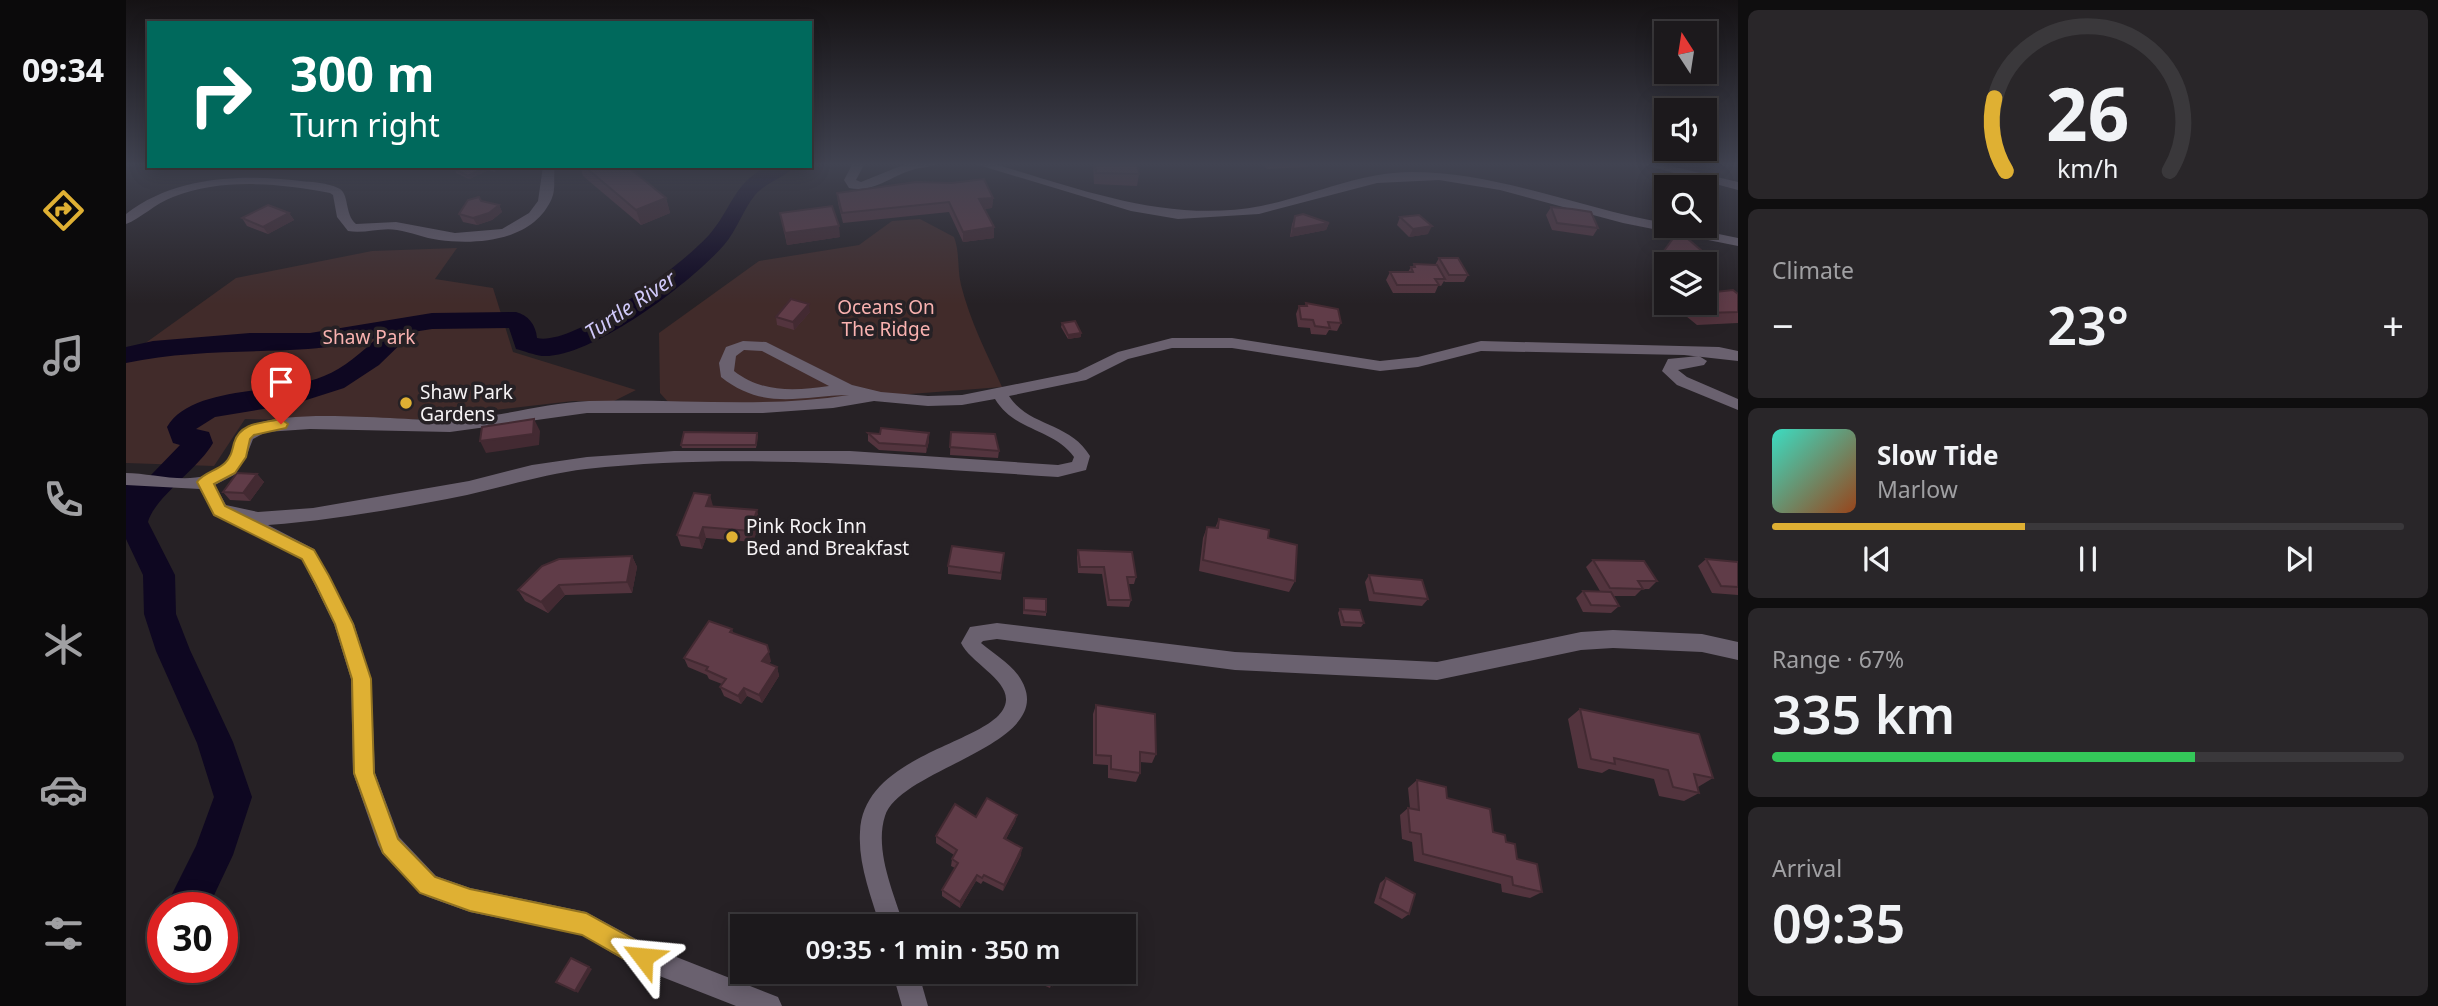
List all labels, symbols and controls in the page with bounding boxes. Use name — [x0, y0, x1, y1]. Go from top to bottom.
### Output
north arrow — [1654, 21, 1717, 84]
map controls — [1654, 21, 1717, 315]
text: 300 m — [290, 40, 435, 106]
text: 09:34 — [22, 48, 104, 91]
icon: right — [175, 49, 266, 140]
text: 26 — [2046, 63, 2130, 162]
button: sound — [1654, 98, 1717, 161]
text: Turn right — [290, 103, 440, 146]
text: km/h — [2057, 150, 2119, 184]
button: search — [1654, 175, 1717, 238]
icon: directions — [39, 186, 88, 235]
button: layers — [1654, 252, 1717, 315]
text: Climate — [1772, 254, 1854, 286]
water label: Turtle River — [579, 263, 682, 346]
text: 23° — [2047, 289, 2129, 360]
park label: Oceans On The Ridge — [837, 294, 935, 342]
text: − — [1772, 299, 1794, 351]
text: + — [2382, 299, 2404, 351]
park label: Shaw Park — [323, 324, 415, 350]
icon: music — [39, 331, 88, 380]
pin — [251, 352, 311, 424]
icon: arrive — [262, 363, 300, 401]
place label: Shaw Park Gardens — [420, 379, 513, 427]
marker: Shaw Park Gardens — [398, 395, 414, 411]
text: Slow Tide — [1877, 437, 1999, 473]
text: Marlow — [1877, 473, 1958, 505]
icon: phone — [39, 475, 88, 524]
place label: Pink Rock Inn Bed and Breakfast — [746, 513, 909, 561]
marker: Pink Rock Inn Bed and Breakfast — [724, 529, 740, 545]
icon: previous — [1858, 540, 1896, 578]
icon: pause — [2069, 540, 2107, 578]
icon: next — [2280, 540, 2318, 578]
icon: climate — [39, 620, 88, 669]
text: Range · 67% — [1772, 643, 1904, 675]
text: 335 km — [1772, 678, 1955, 749]
icon: car — [39, 765, 88, 814]
text: Arrival — [1772, 852, 1842, 884]
text: 09:35 — [1772, 887, 1905, 958]
speed limit sign: 30 — [147, 892, 238, 983]
icon: filters — [39, 909, 88, 958]
position arrow — [606, 920, 680, 994]
text: 09:35 · 1 min · 350 m — [806, 931, 1060, 967]

